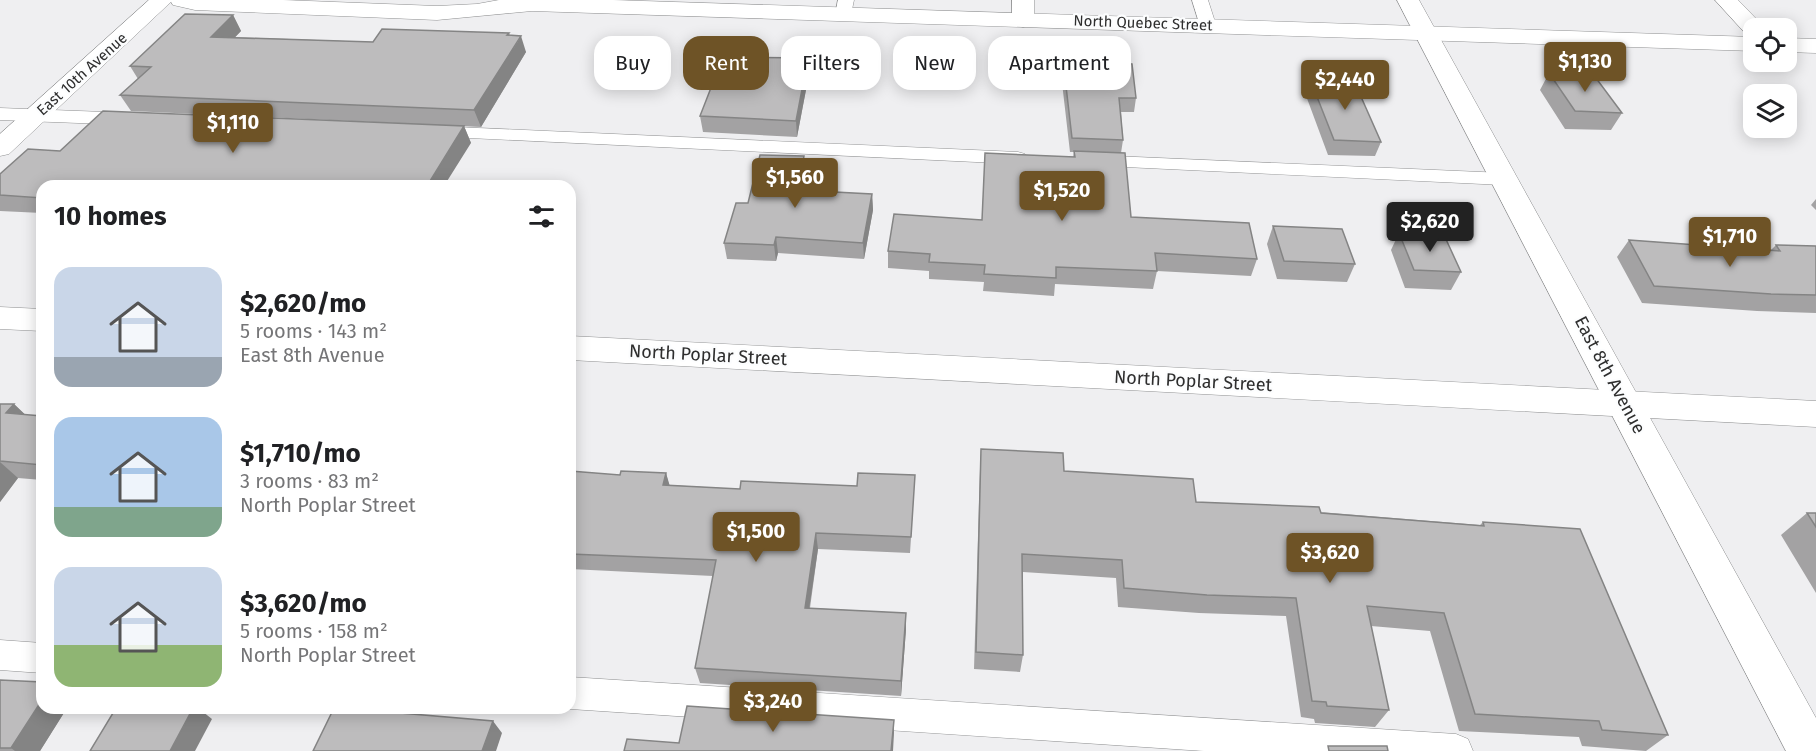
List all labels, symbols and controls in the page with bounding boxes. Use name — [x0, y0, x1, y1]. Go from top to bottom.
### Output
street label: North Quebec Street — [1073, 12, 1213, 34]
map controls — [1743, 18, 1797, 138]
button: locate — [1743, 18, 1797, 72]
street label: East 10th Avenue — [33, 29, 131, 119]
chip: Buy — [594, 36, 671, 90]
chip: Rent — [683, 36, 769, 90]
chip: Filters — [781, 36, 881, 90]
chip: New — [893, 36, 976, 90]
chip: Apartment — [988, 36, 1131, 90]
pin: $1,130 — [1536, 42, 1634, 93]
text: $1,130 — [1558, 49, 1612, 73]
pin: $2,440 — [1296, 60, 1394, 111]
text: $2,440 — [1315, 67, 1375, 91]
button: layers — [1743, 84, 1797, 138]
pin: $1,110 — [184, 103, 282, 154]
text: $1,110 — [207, 110, 259, 134]
pin: $1,560 — [746, 158, 844, 209]
text: $1,560 — [766, 165, 824, 189]
pin: $1,520 — [1013, 171, 1111, 222]
text: $1,520 — [1033, 178, 1091, 202]
icon: filters — [525, 200, 558, 233]
text: 10 homes — [54, 201, 167, 232]
pin: $2,620 — [1381, 202, 1479, 253]
text: $2,620 — [1401, 209, 1459, 233]
pin: $1,710 — [1681, 217, 1779, 268]
text: $1,710 — [1703, 224, 1757, 248]
text: $2,620/mo — [240, 288, 366, 319]
icon: home — [102, 291, 174, 363]
street label: East 8th Avenue — [1570, 312, 1650, 438]
text: 5 rooms · 143 m² — [240, 319, 387, 343]
street label: North Poplar Street — [628, 340, 788, 370]
text: East 8th Avenue — [240, 343, 385, 367]
street label: North Poplar Street — [1113, 366, 1273, 396]
text: $1,710/mo — [240, 438, 361, 469]
icon: home — [102, 441, 174, 513]
text: 3 rooms · 83 m² — [240, 469, 379, 493]
text: North Poplar Street — [240, 493, 416, 517]
pin: $1,500 — [707, 512, 805, 563]
text: $1,500 — [727, 519, 785, 543]
pin: $3,620 — [1281, 533, 1379, 584]
text: $3,620 — [1300, 540, 1360, 564]
text: $3,620/mo — [240, 588, 367, 619]
icon: home — [102, 591, 174, 663]
text: 5 rooms · 158 m² — [240, 619, 388, 643]
text: North Poplar Street — [240, 643, 416, 667]
pin: $3,240 — [724, 682, 822, 733]
text: $3,240 — [744, 689, 802, 713]

